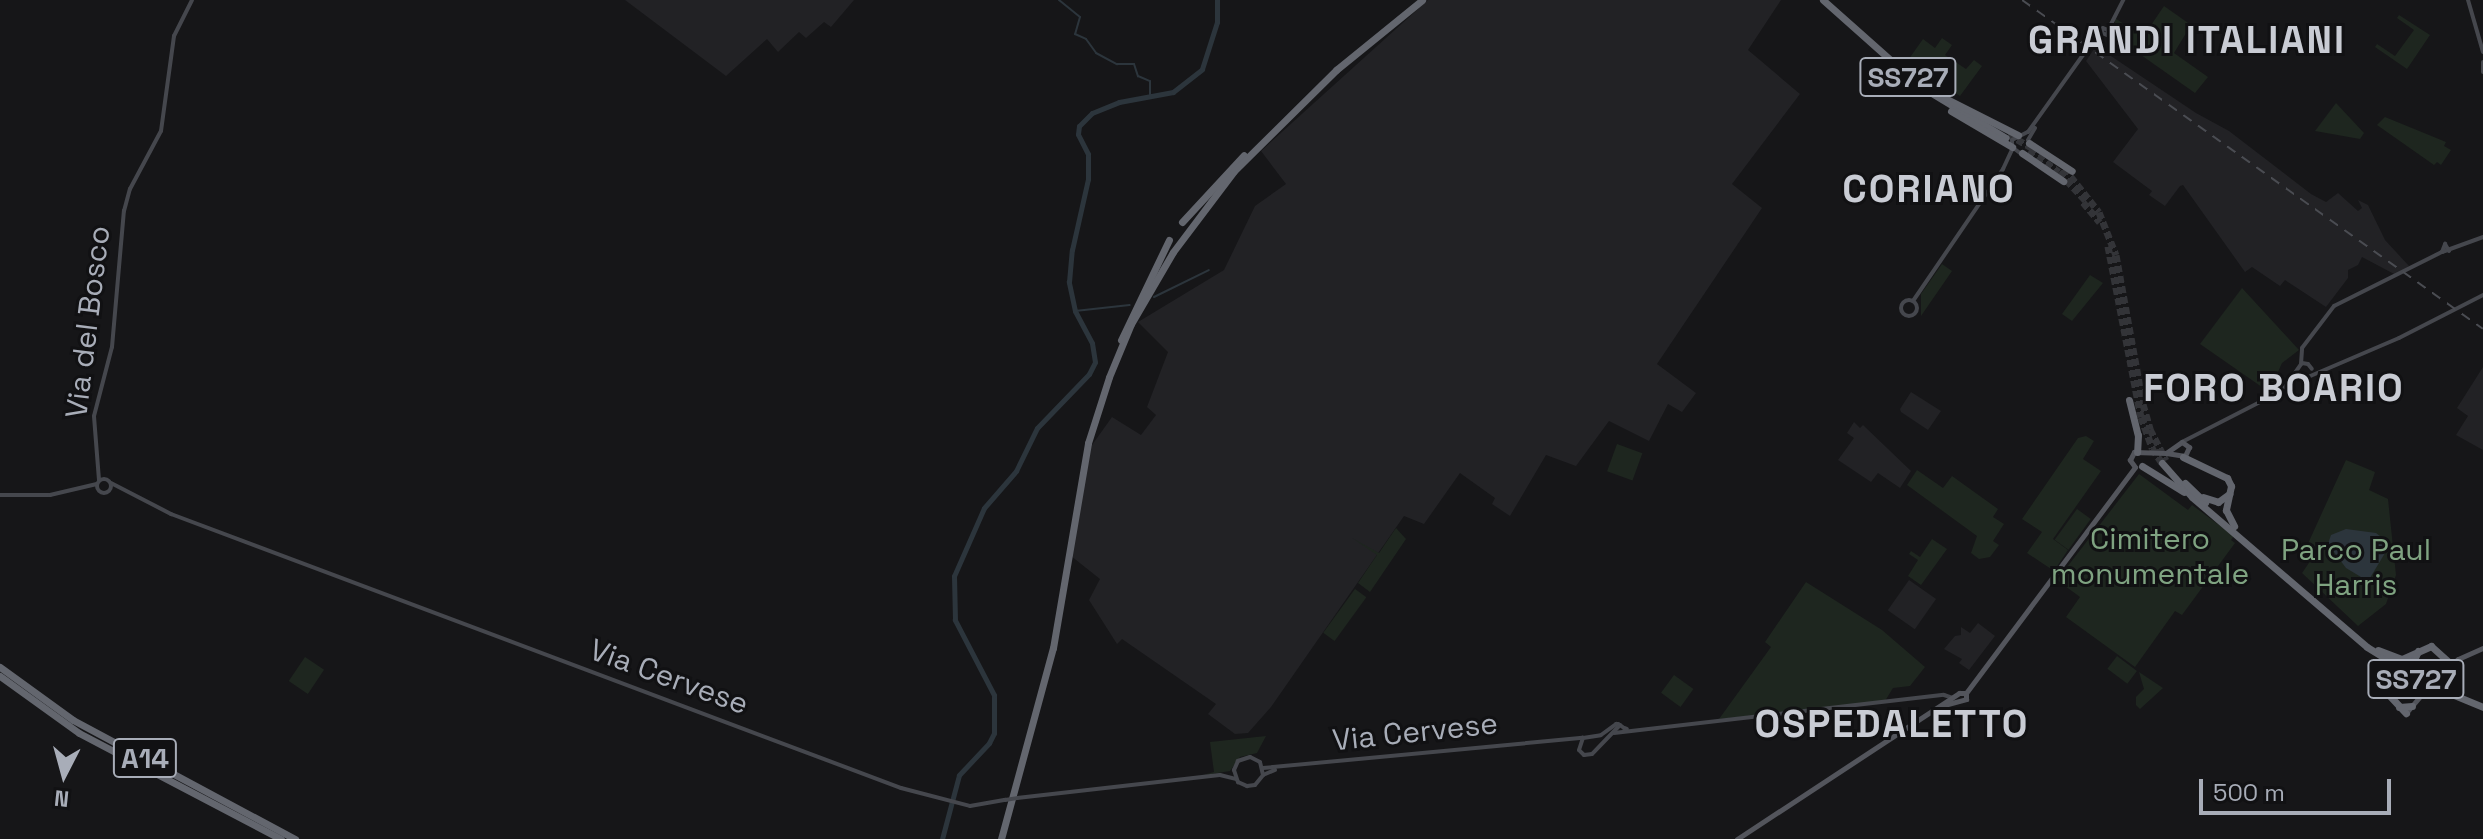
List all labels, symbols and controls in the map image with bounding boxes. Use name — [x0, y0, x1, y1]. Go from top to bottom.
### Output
district label: GRANDI ITALIANI — [2028, 18, 2346, 64]
road number: SS727 — [1858, 53, 1958, 101]
district label: CORIANO — [1842, 167, 2016, 213]
street label: Via del Bosco — [58, 224, 118, 420]
district label: FORO BOARIO — [2143, 366, 2405, 412]
park label: Cimitero monumentale — [2051, 521, 2249, 592]
park label: Parco Paul Harris — [2281, 532, 2431, 602]
street label: Via Cervese — [585, 632, 753, 722]
road number: SS727 — [2366, 655, 2466, 703]
district label: OSPEDALETTO — [1755, 702, 2029, 748]
street label: Via Cervese — [1331, 705, 1499, 759]
road number: A14 — [111, 734, 179, 782]
north arrow — [24, 735, 104, 815]
scale bar — [2203, 763, 2395, 813]
text: 500 m — [2213, 777, 2285, 808]
text: N — [53, 784, 70, 814]

